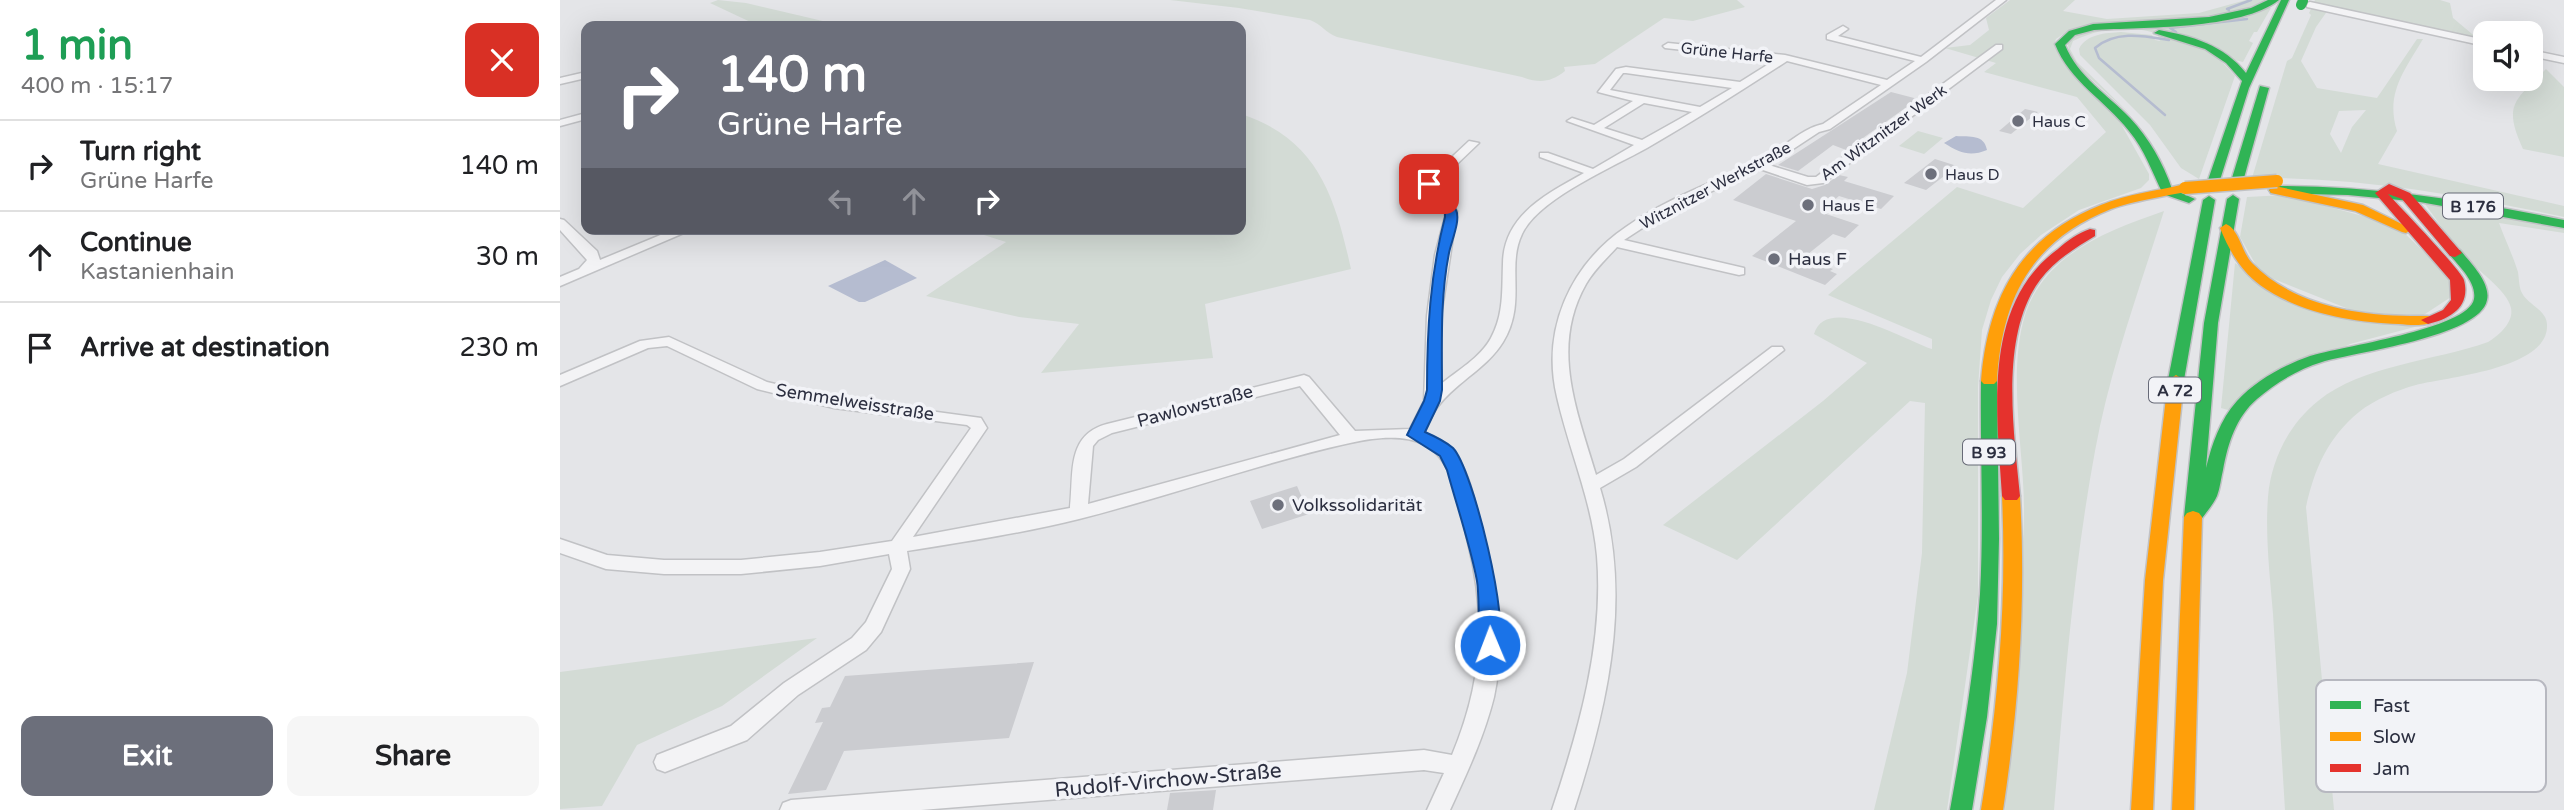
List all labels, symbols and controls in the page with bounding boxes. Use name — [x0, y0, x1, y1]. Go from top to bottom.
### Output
text: 1 min — [21, 20, 133, 71]
map controls — [2473, 21, 2543, 91]
button: sound — [2473, 21, 2543, 91]
button: close — [465, 23, 539, 97]
street label: Grüne Harfe — [1680, 38, 1774, 68]
text: 140 m — [717, 46, 867, 105]
icon: right — [602, 49, 693, 140]
text: 400 m · 15:17 — [21, 72, 173, 100]
street label: Am Witznitzer Werk — [1817, 80, 1951, 185]
text: Grüne Harfe — [717, 106, 903, 144]
place label: Haus C — [2032, 112, 2086, 132]
marker: Haus C — [2010, 113, 2026, 129]
text: Turn right — [80, 136, 201, 167]
street label: Witznitzer Werkstraße — [1637, 138, 1794, 234]
icon: right — [21, 147, 59, 185]
text: 140 m — [459, 150, 539, 181]
pin — [1399, 154, 1459, 214]
icon: arrive — [1410, 165, 1448, 203]
place label: Haus D — [1945, 165, 2000, 185]
marker: Haus D — [1923, 166, 1939, 182]
text: Grüne Harfe — [80, 167, 213, 195]
icon: left — [822, 182, 860, 220]
icon: ahead — [895, 182, 933, 220]
icon: right — [968, 182, 1006, 220]
road number: B 176 — [2443, 194, 2503, 218]
place label: Haus E — [1822, 196, 1875, 216]
marker: Haus E — [1800, 197, 1816, 213]
text: Continue — [80, 227, 192, 258]
icon: ahead — [21, 238, 59, 276]
text: 30 m — [476, 241, 539, 272]
place label: Haus F — [1788, 248, 1847, 270]
marker: Haus F — [1766, 251, 1782, 267]
text: Kastanienhain — [80, 258, 234, 286]
icon: arrive — [21, 329, 59, 367]
text: Arrive at destination — [80, 332, 330, 363]
text: 230 m — [459, 332, 539, 363]
road number: A 72 — [2149, 378, 2201, 402]
street label: Semmelweisstraße — [774, 379, 936, 425]
street label: Pawlowstraße — [1135, 380, 1255, 432]
road number: B 93 — [1963, 440, 2015, 464]
place label: Volkssolidarität — [1292, 494, 1422, 516]
marker: Volkssolidarität — [1270, 497, 1286, 513]
position arrow — [1453, 608, 1527, 682]
legend — [2316, 680, 2546, 792]
text: Fast — [2373, 695, 2410, 717]
button: Exit — [21, 716, 273, 796]
button: Share — [287, 716, 539, 796]
text: Slow — [2373, 726, 2416, 748]
street label: Rudolf-Virchow-Straße — [1053, 758, 1283, 803]
text: Jam — [2373, 758, 2410, 780]

